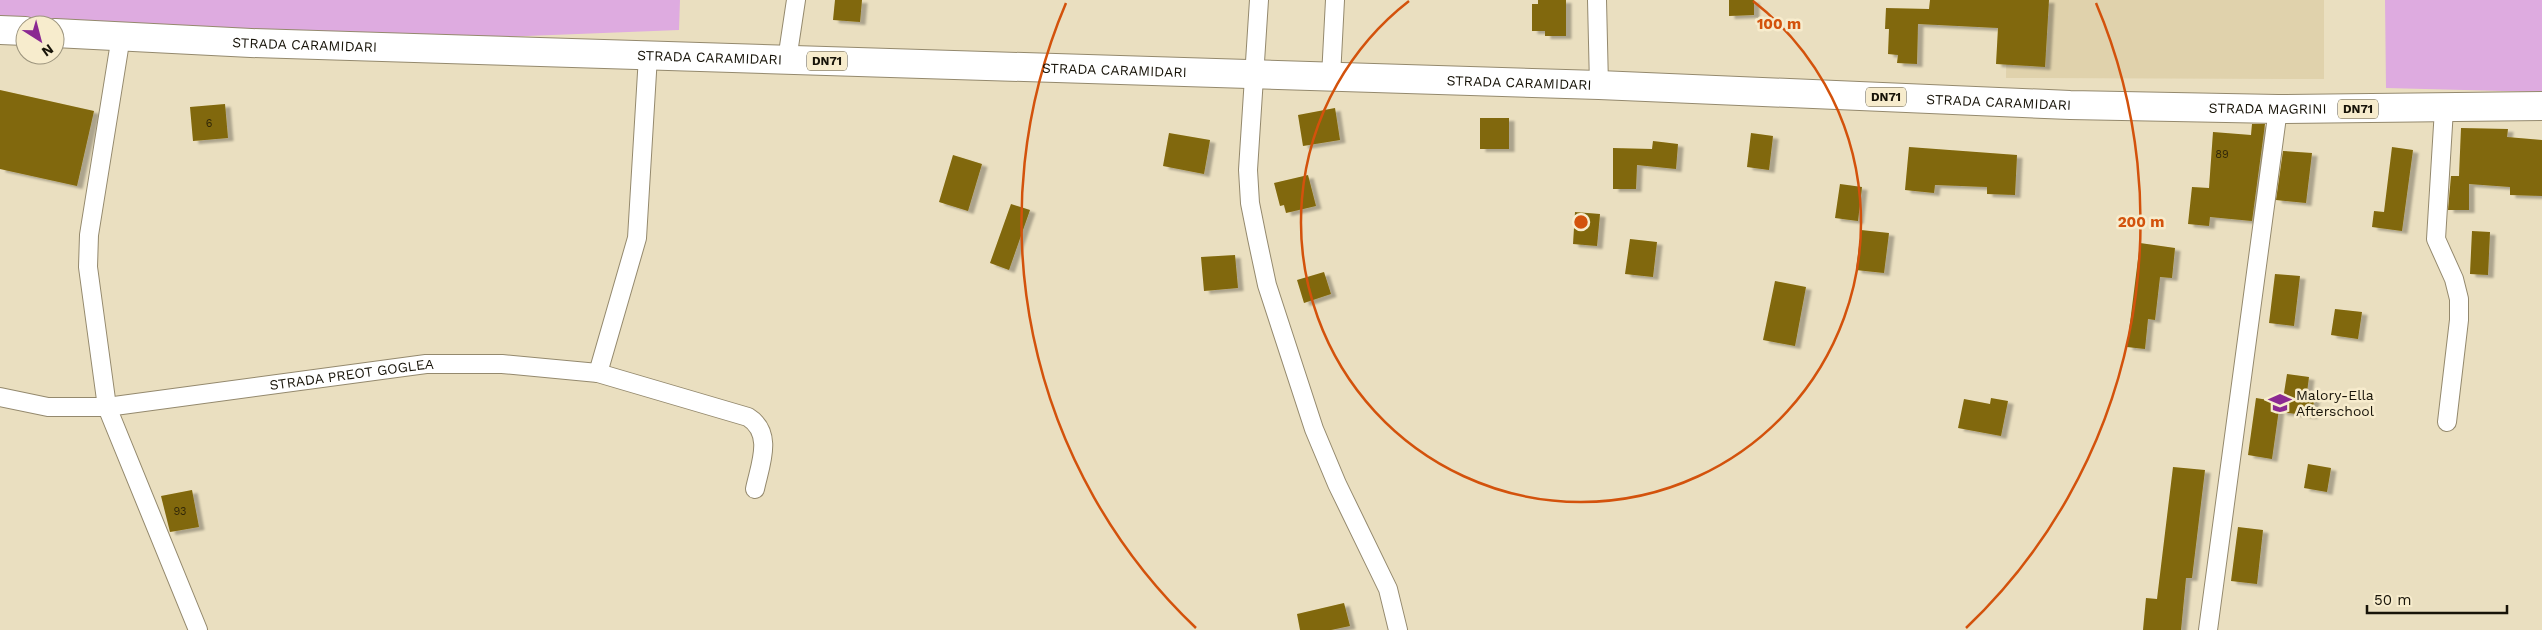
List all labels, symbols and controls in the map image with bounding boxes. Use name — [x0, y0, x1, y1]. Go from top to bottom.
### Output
north arrow — [15, 15, 65, 65]
text: 100 m — [1757, 15, 1801, 33]
street label: STRADA CARAMIDARI — [232, 34, 377, 55]
text: N — [39, 41, 57, 60]
street label: STRADA CARAMIDARI — [637, 47, 782, 68]
road number: DN71 — [807, 51, 847, 70]
street label: STRADA CARAMIDARI — [1042, 60, 1187, 80]
street label: STRADA CARAMIDARI — [1446, 72, 1592, 93]
road number: DN71 — [1866, 88, 1906, 106]
street label: STRADA CARAMIDARI — [1926, 91, 2071, 113]
street label: STRADA MAGRINI — [2209, 100, 2327, 117]
road number: DN71 — [2338, 100, 2378, 118]
house number: 6 — [206, 117, 213, 130]
house number: 89 — [2215, 148, 2229, 161]
centre of rings — [1572, 213, 1590, 231]
text: 200 m — [2118, 213, 2164, 231]
street label: STRADA PREOT GOGLEA — [269, 356, 434, 393]
place label: Malory-Ella Afterschool — [2296, 387, 2375, 419]
school or university icon: Malory-Ella Afterschool — [2267, 390, 2293, 416]
house number: 93 — [174, 505, 186, 518]
scale bar — [2367, 582, 2507, 614]
text: 50 m — [2374, 591, 2411, 609]

